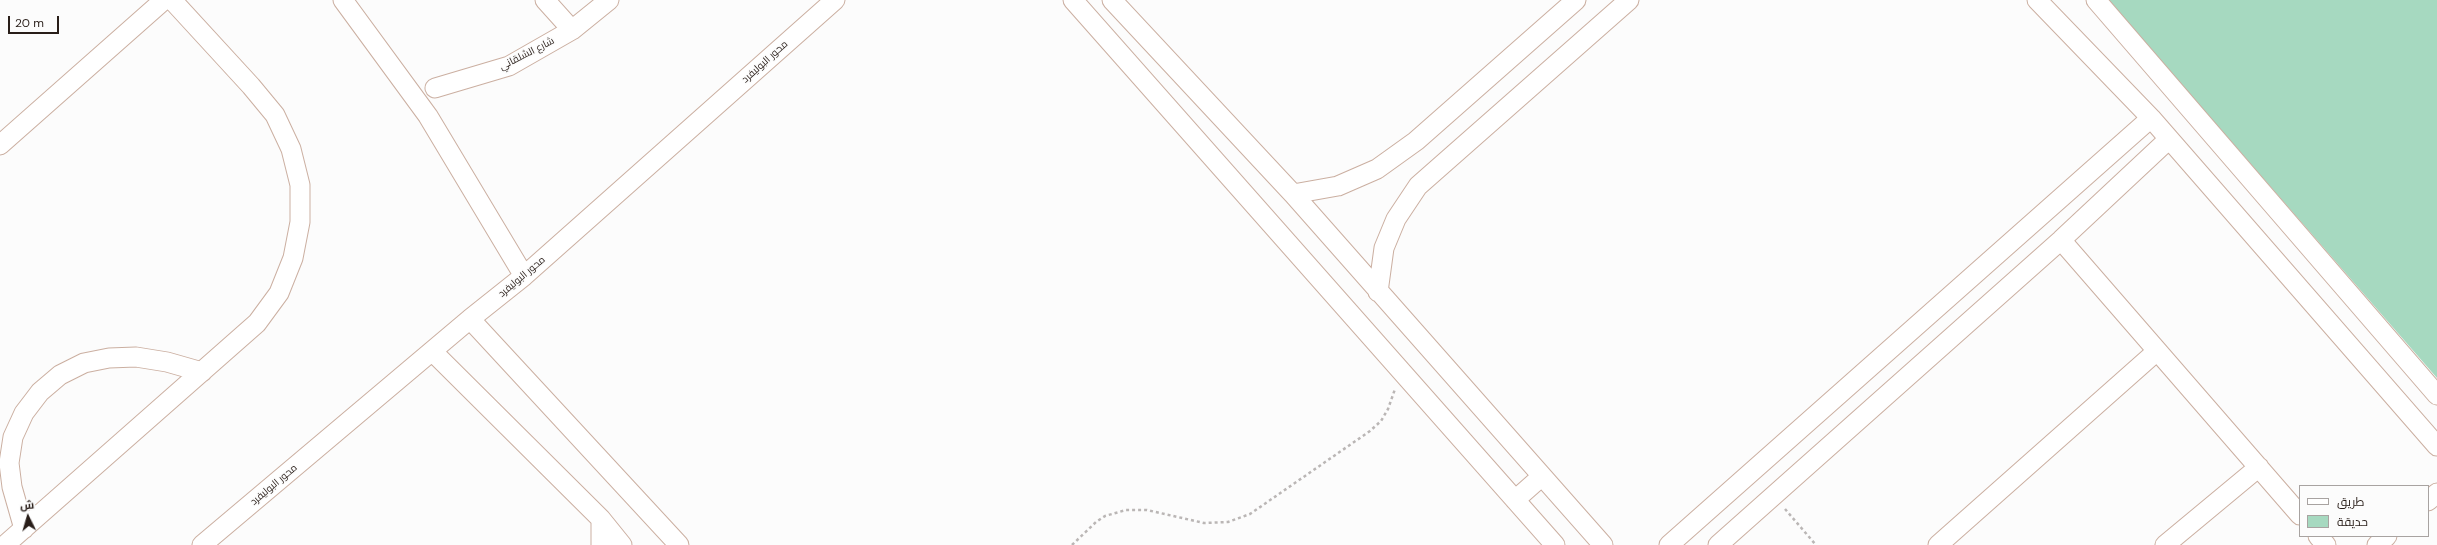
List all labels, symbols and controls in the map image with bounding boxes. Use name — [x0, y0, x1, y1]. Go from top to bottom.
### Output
scale bar — [10, 8, 61, 34]
text: 20 m — [15, 15, 44, 31]
street label: شارع الشلقاني — [498, 35, 556, 73]
street label: محور البوليفرد — [740, 38, 790, 86]
street label: محور البوليفرد — [496, 254, 548, 300]
street label: محور البوليفرد — [248, 462, 300, 508]
legend — [2299, 485, 2429, 537]
text: طريق — [2337, 494, 2364, 510]
north arrow — [8, 497, 48, 537]
text: ش — [19, 497, 35, 513]
text: حديقة — [2337, 514, 2368, 530]

